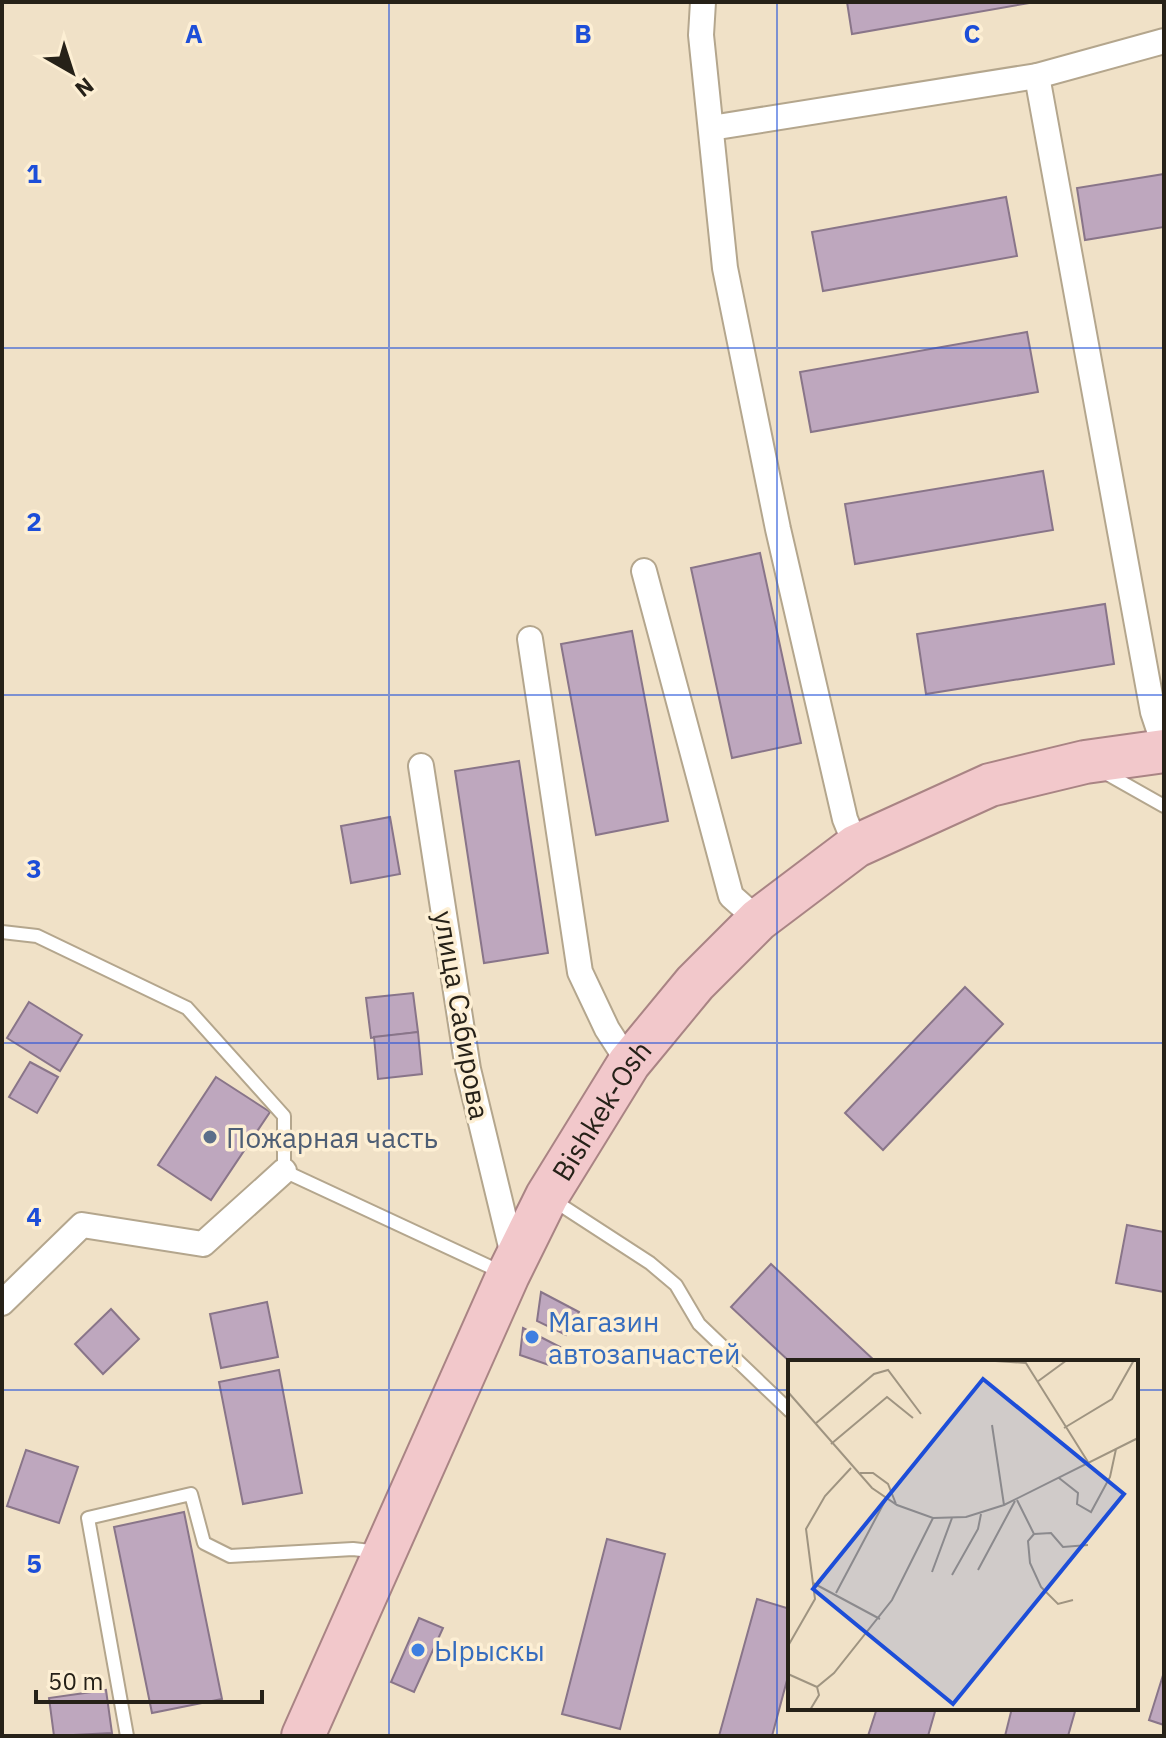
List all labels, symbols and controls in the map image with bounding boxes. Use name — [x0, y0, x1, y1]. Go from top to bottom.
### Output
text: A — [185, 16, 203, 50]
text: B — [574, 16, 592, 50]
text: C — [964, 16, 981, 50]
north arrow — [32, 32, 112, 112]
text: N — [70, 72, 100, 104]
text: 1 — [26, 156, 42, 190]
text: 2 — [26, 504, 42, 538]
text: 3 — [26, 851, 42, 885]
street label: улица Сабирова — [425, 908, 499, 1122]
street label: Bishkek-Osh — [543, 1032, 659, 1187]
place label: Пожарная часть — [226, 1119, 438, 1156]
marker: Пожарная часть — [201, 1128, 219, 1146]
text: 4 — [26, 1199, 42, 1233]
place label: Магазин автозапчастей — [548, 1303, 740, 1372]
marker: Магазин автозапчастей — [523, 1328, 541, 1346]
inset map — [788, 1360, 1138, 1710]
text: 5 — [26, 1546, 42, 1580]
place label: Ырыскы — [434, 1632, 545, 1669]
marker: Ырыскы — [409, 1641, 427, 1659]
scale bar — [36, 1654, 262, 1704]
text: 50 m — [48, 1665, 103, 1697]

